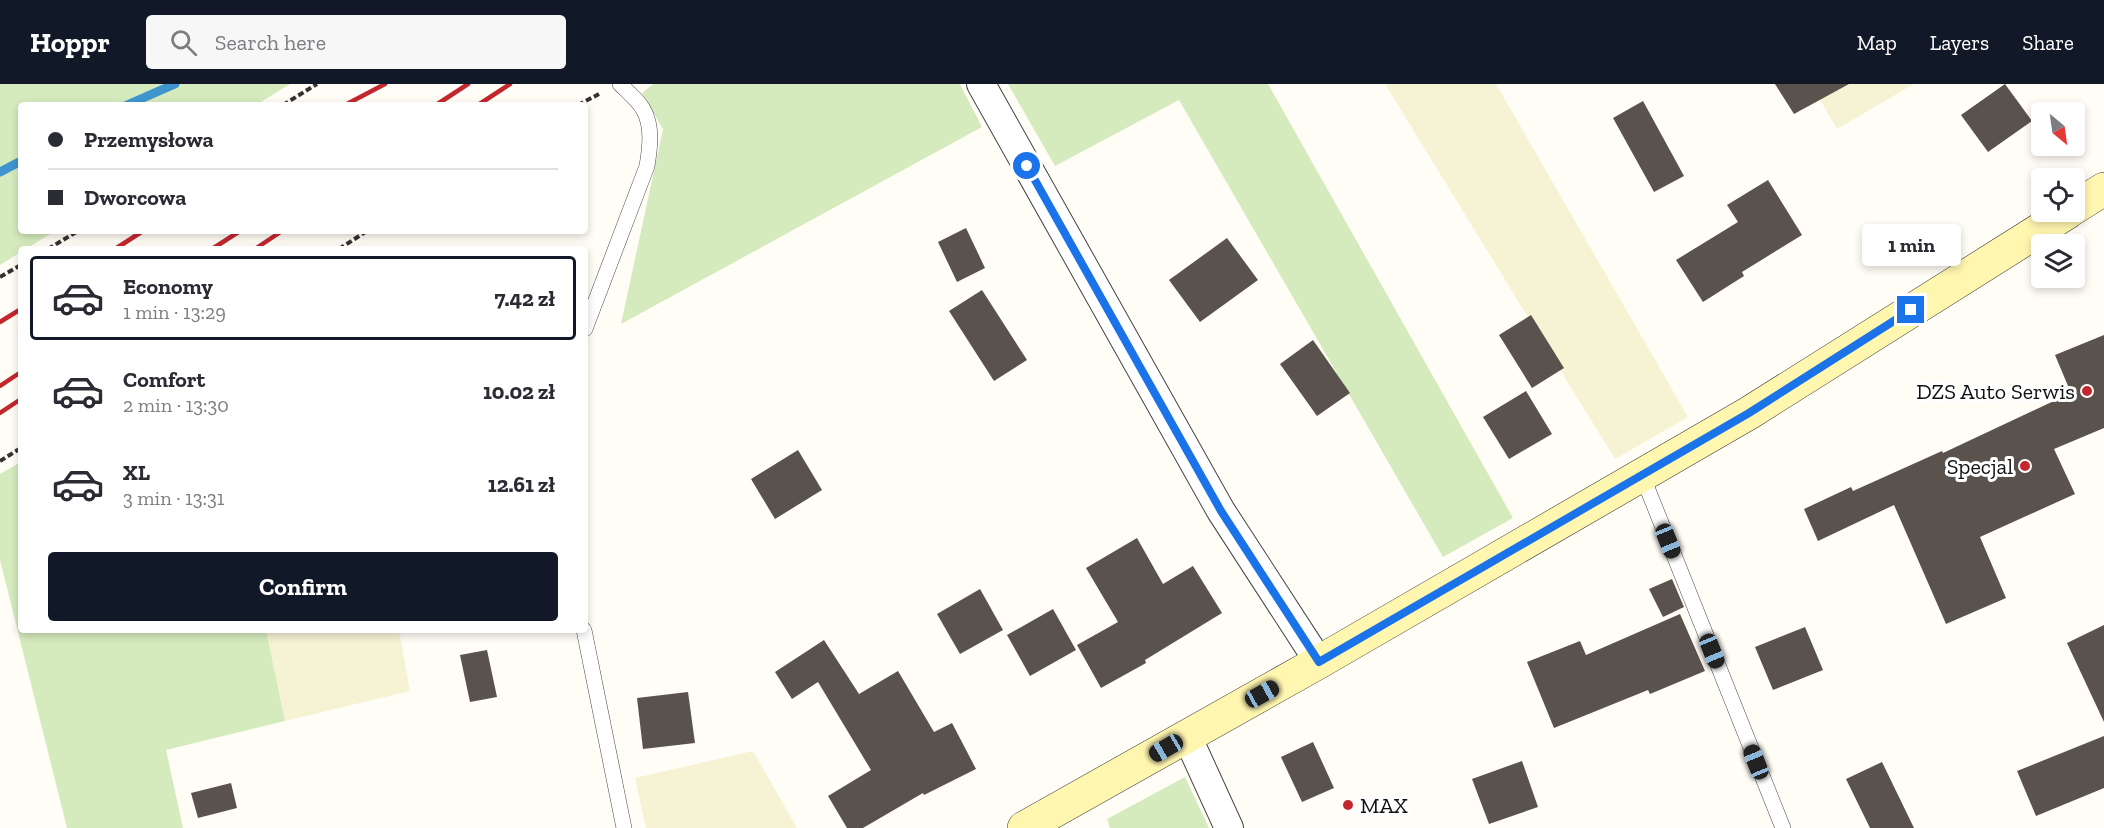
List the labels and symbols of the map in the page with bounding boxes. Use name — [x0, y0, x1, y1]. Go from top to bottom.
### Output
north arrow — [2031, 102, 2085, 156]
route start — [1013, 152, 1040, 179]
callout: 1 min — [1862, 223, 1960, 265]
route end — [1897, 296, 1924, 323]
place label: DZS Auto Serwis — [1916, 378, 2075, 405]
marker: DZS Auto Serwis — [2080, 384, 2094, 398]
place label: Specjal — [1947, 453, 2013, 480]
marker: Specjal — [2018, 459, 2032, 473]
car — [1653, 521, 1683, 561]
car — [1697, 631, 1727, 671]
car — [1242, 677, 1282, 711]
car — [1146, 731, 1186, 765]
car — [1741, 742, 1771, 782]
place label: MAX — [1360, 792, 1408, 819]
marker: MAX — [1341, 798, 1355, 812]

